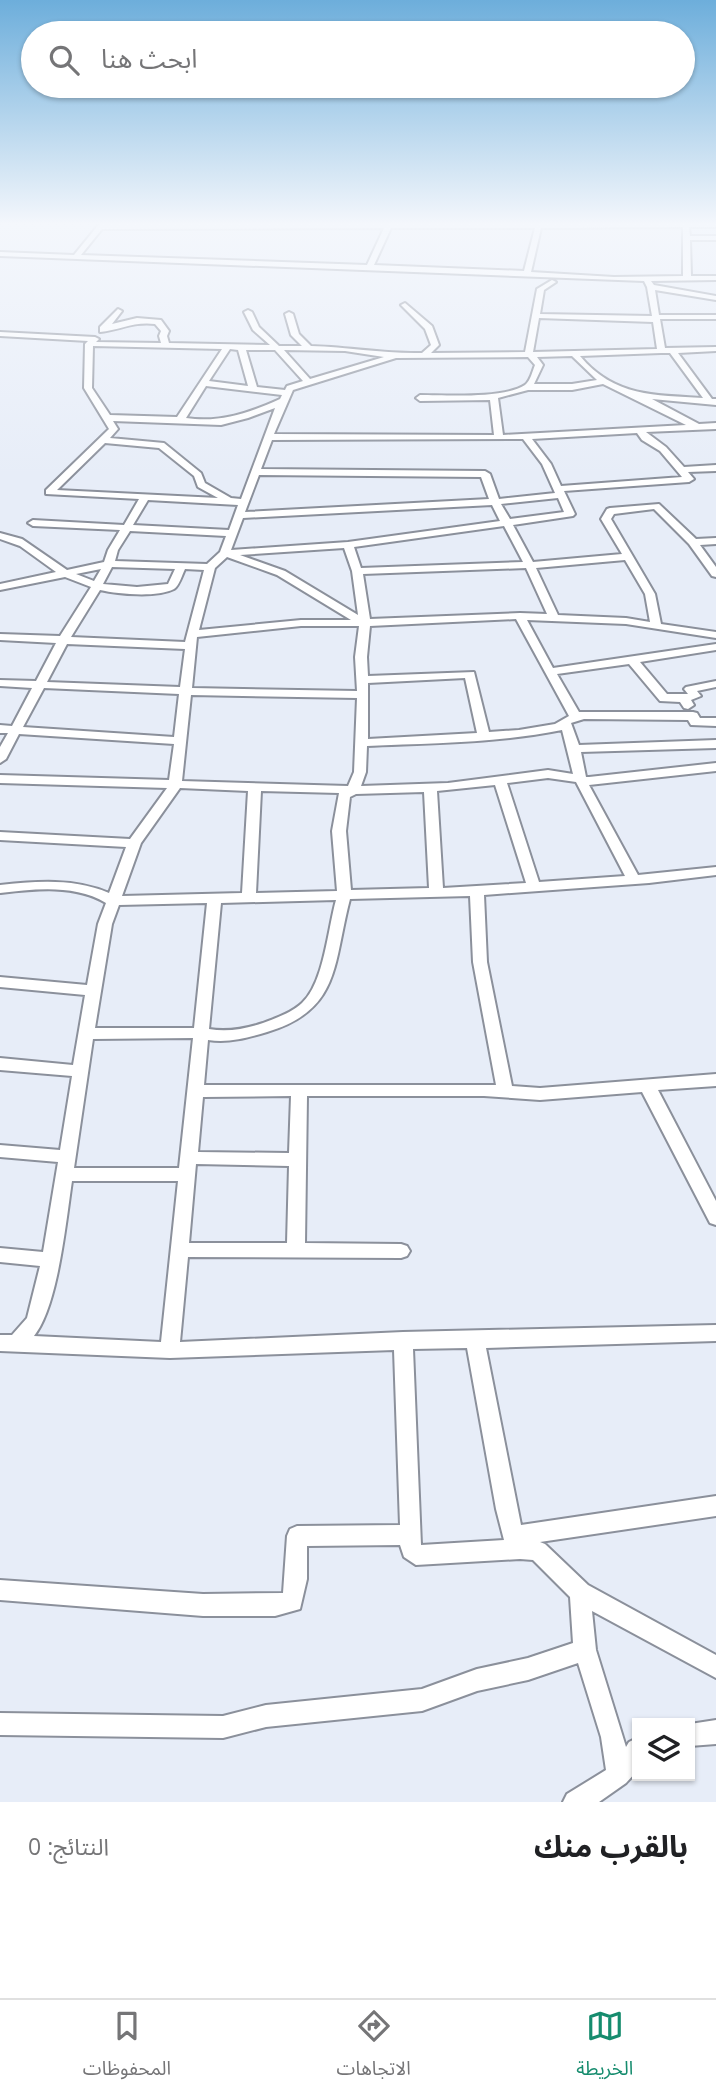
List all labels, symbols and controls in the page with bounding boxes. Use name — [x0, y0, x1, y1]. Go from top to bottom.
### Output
search box — [21, 21, 695, 98]
text: ابحث هنا — [101, 40, 197, 76]
icon: search — [45, 41, 83, 79]
map controls — [632, 1718, 695, 1781]
button: layers — [632, 1718, 695, 1781]
text: بالقرب منك — [534, 1825, 688, 1866]
text: النتائج: 0 — [28, 1830, 109, 1862]
tab: المحفوظات — [83, 2007, 171, 2089]
tab: الاتجاهات — [337, 2007, 411, 2089]
tab: الخريطة — [576, 2007, 633, 2089]

